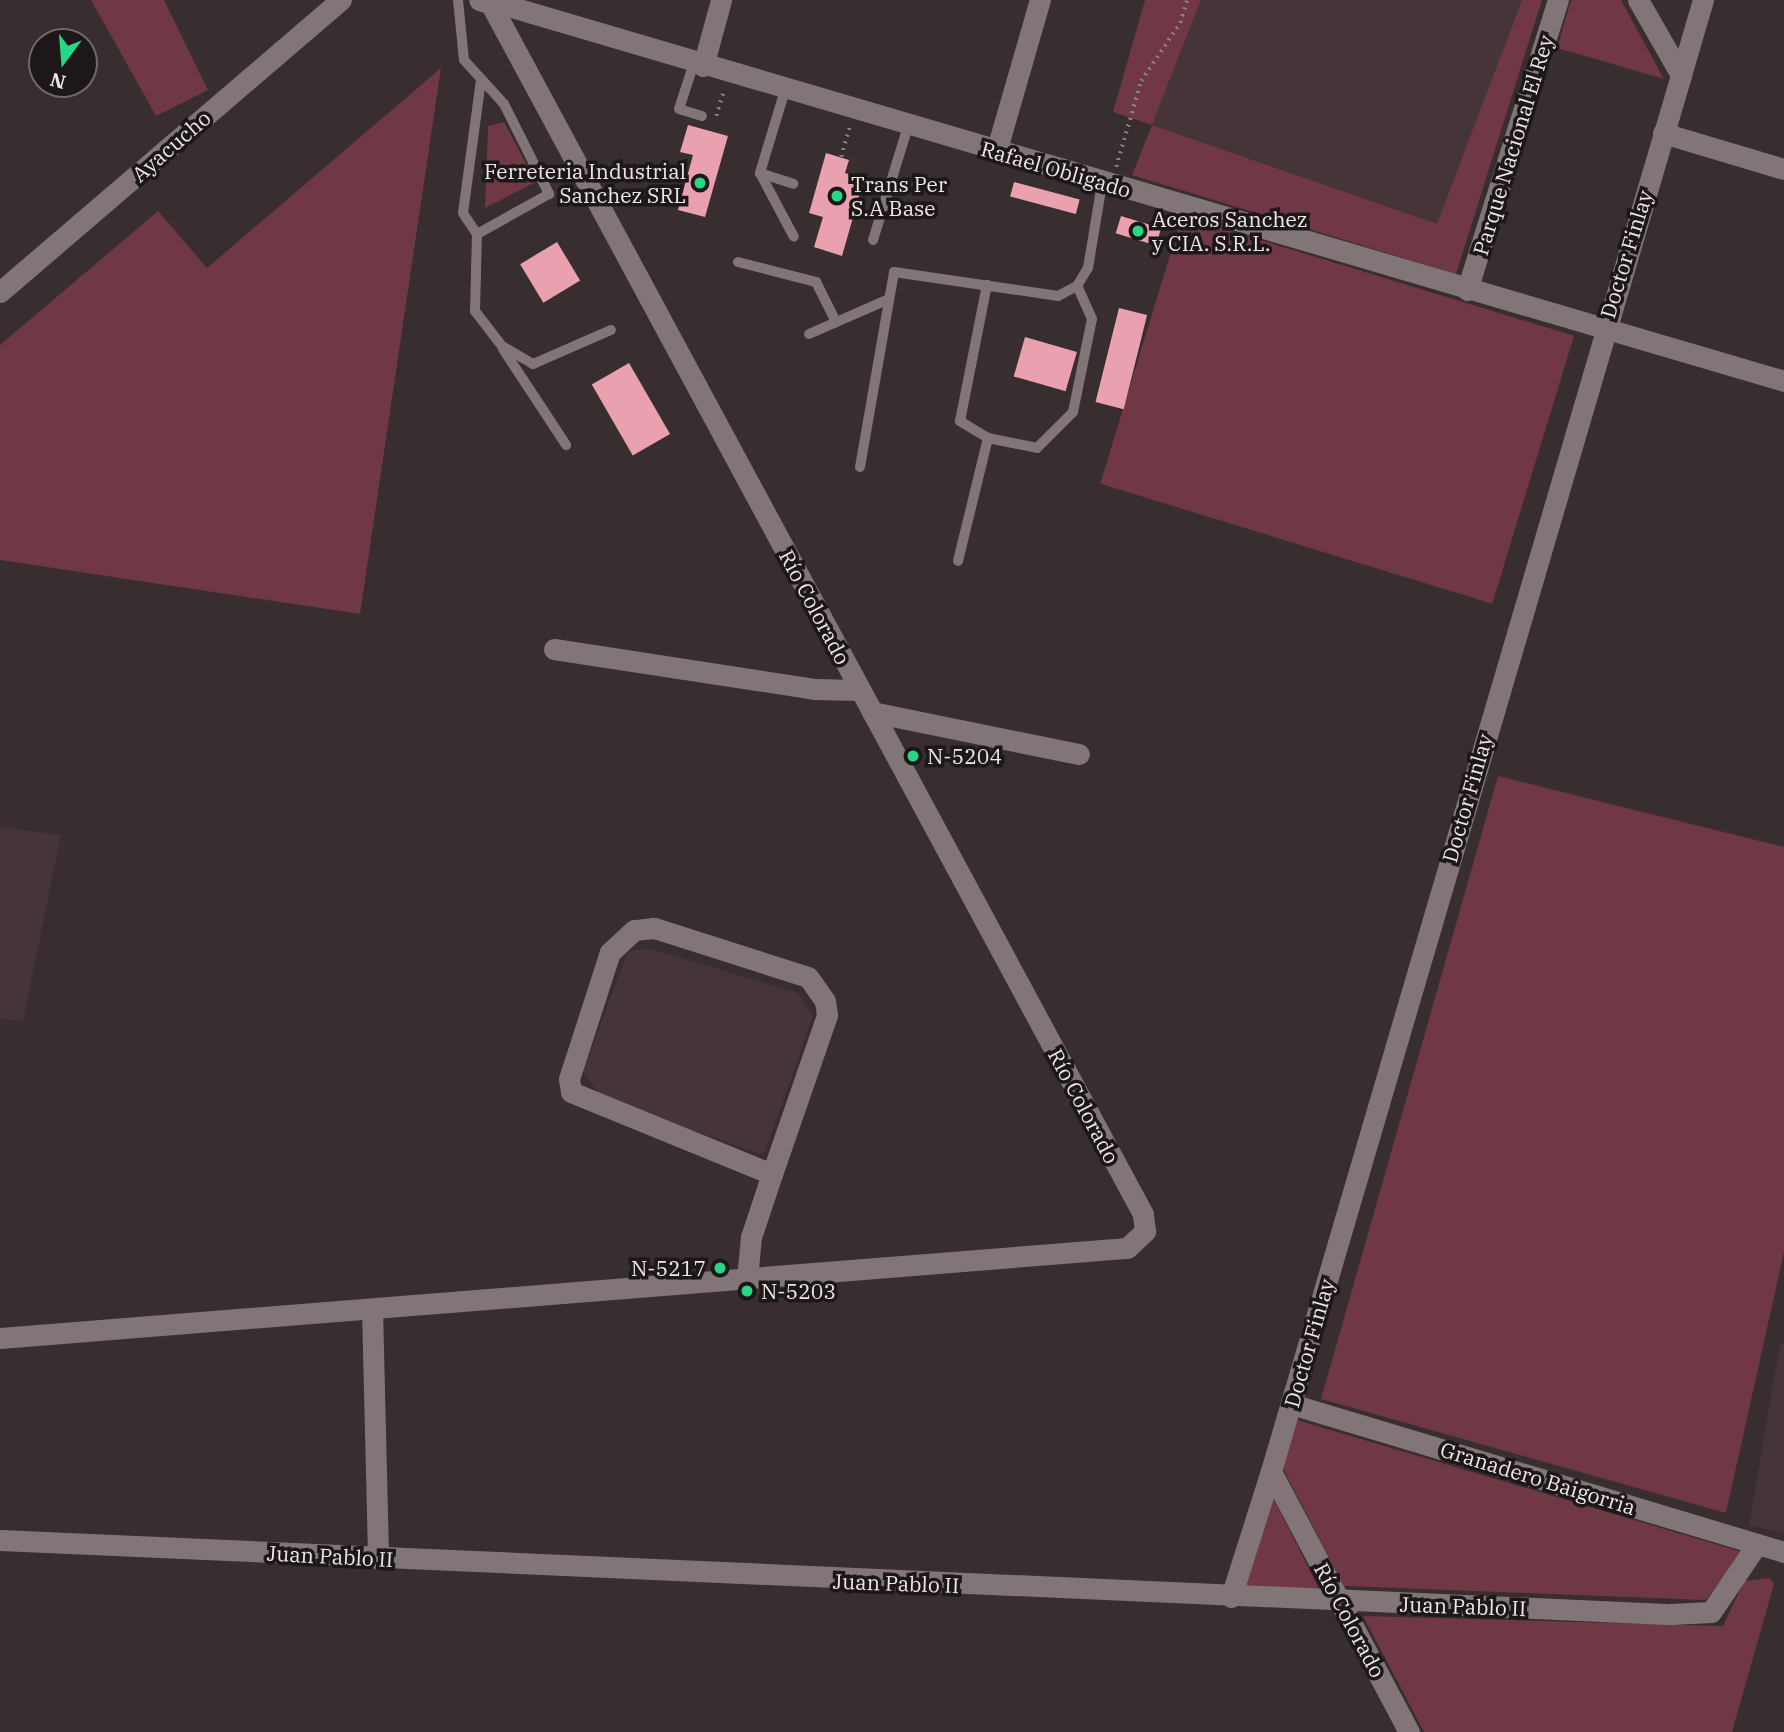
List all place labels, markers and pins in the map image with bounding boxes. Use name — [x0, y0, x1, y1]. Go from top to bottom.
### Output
place label: Ferreteria Industrial Sanchez SRL — [484, 158, 686, 208]
place label: Trans Per S.A Base — [851, 171, 947, 221]
marker: Ferreteria Industrial Sanchez SRL — [692, 175, 708, 191]
marker: Trans Per S.A Base — [829, 188, 845, 204]
place label: Aceros Sanchez y CIA. S.R.L. — [1152, 206, 1307, 256]
marker: Aceros Sanchez y CIA. S.R.L. — [1130, 223, 1146, 239]
place label: N-5204 — [927, 743, 1002, 769]
marker: N-5204 — [905, 748, 921, 764]
place label: N-5217 — [631, 1255, 706, 1281]
marker: N-5217 — [712, 1260, 728, 1276]
place label: N-5203 — [761, 1278, 836, 1304]
marker: N-5203 — [739, 1283, 755, 1299]

